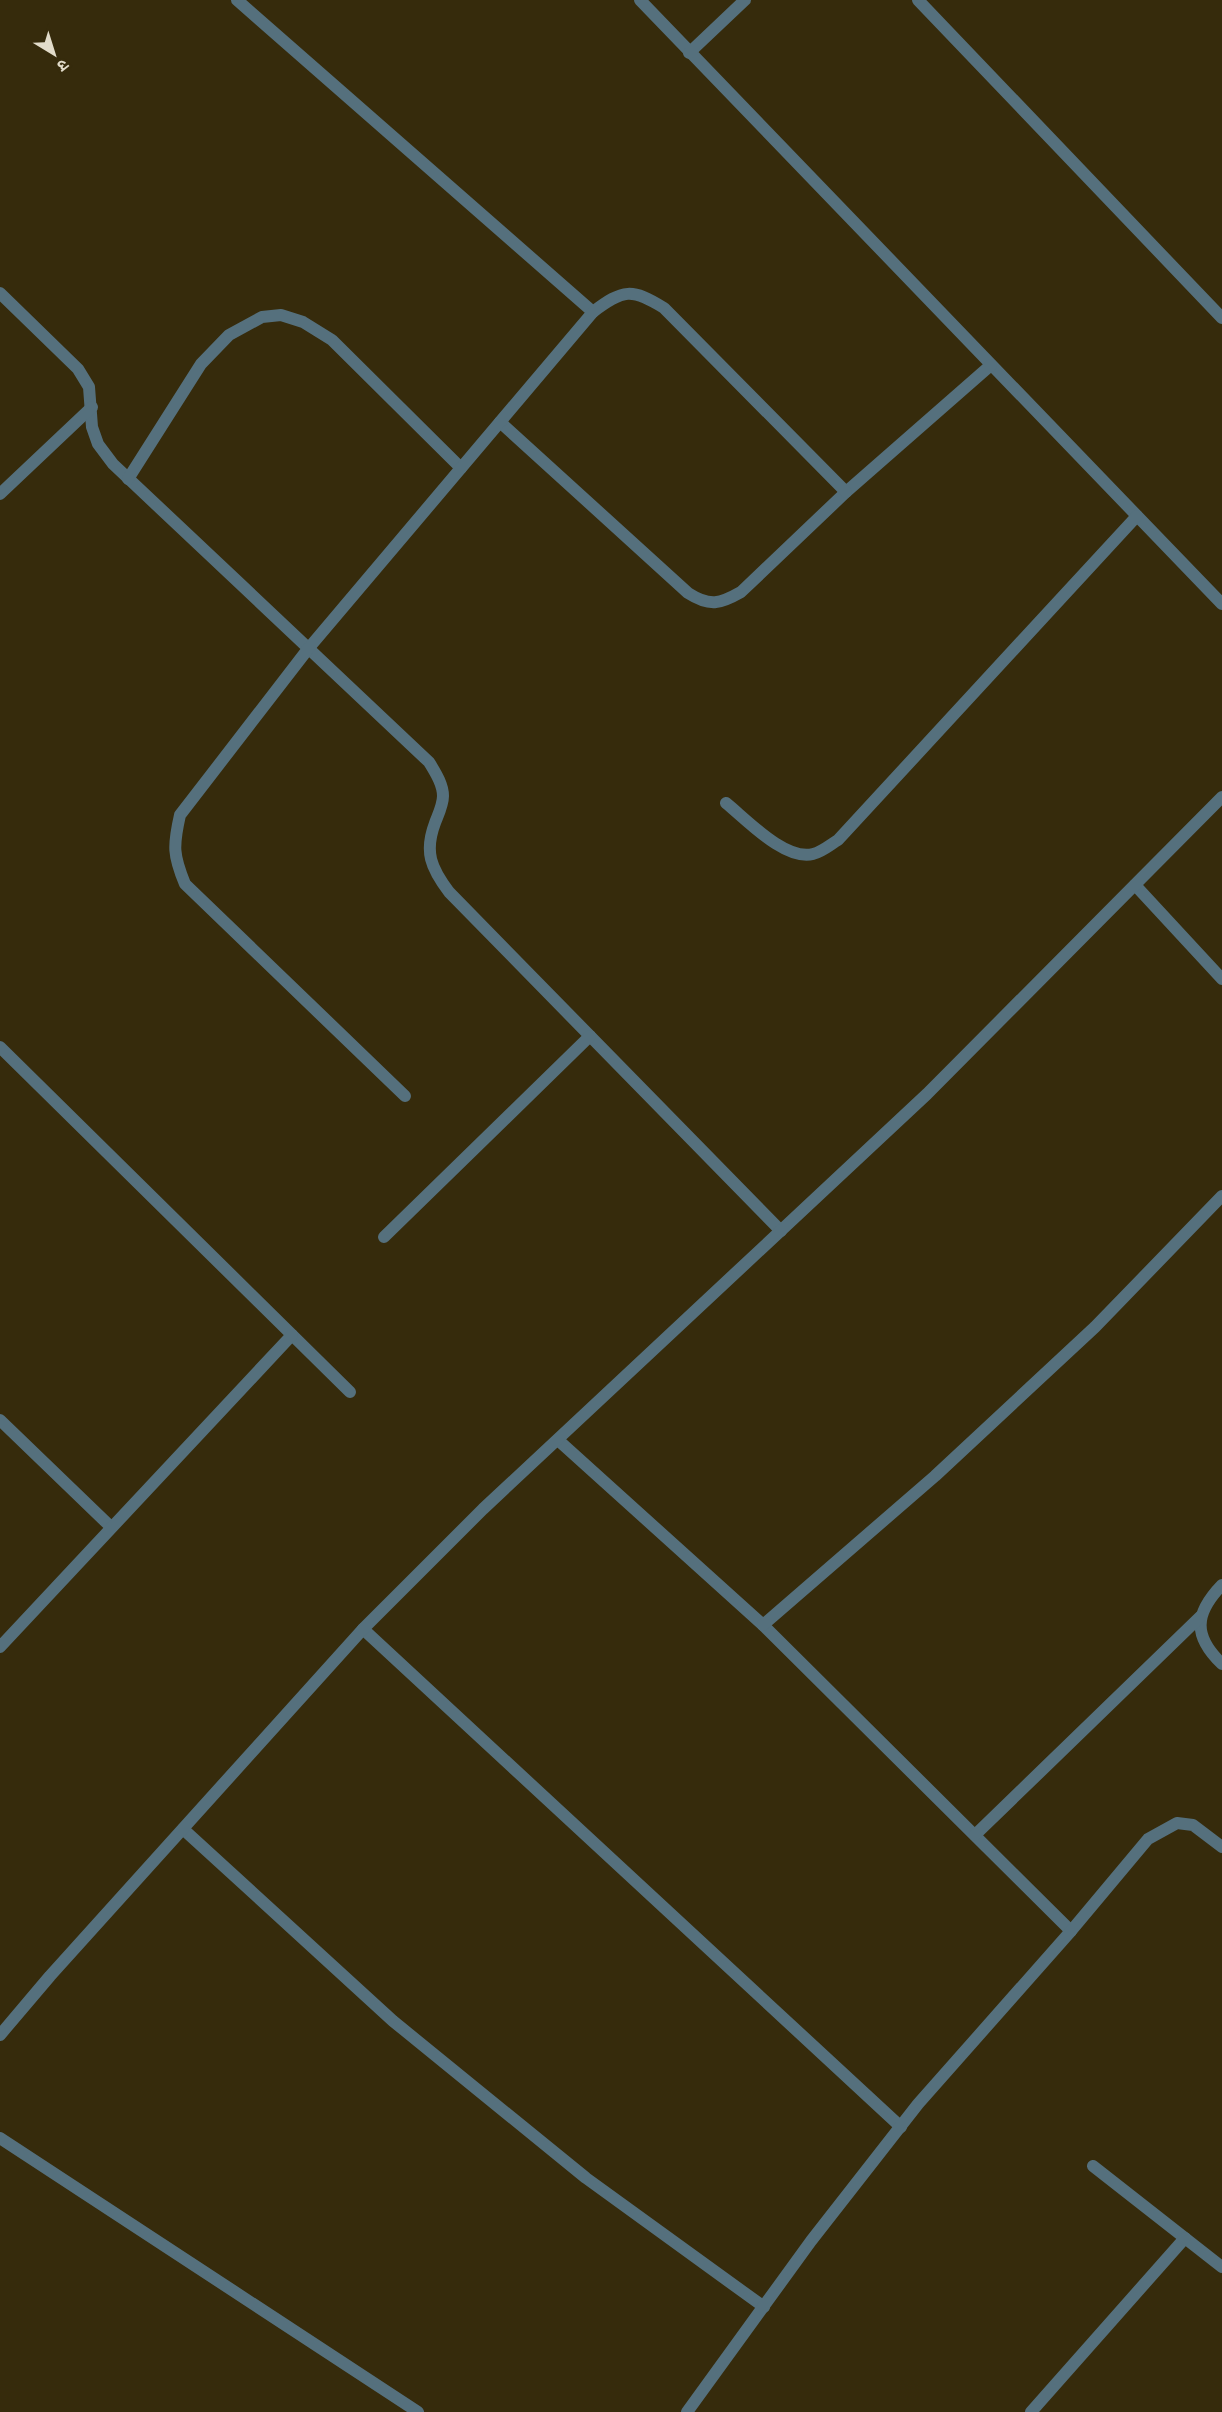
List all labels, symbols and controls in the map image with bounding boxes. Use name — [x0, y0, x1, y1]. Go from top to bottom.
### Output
north arrow — [24, 24, 84, 84]
text: उ — [52, 54, 75, 79]

